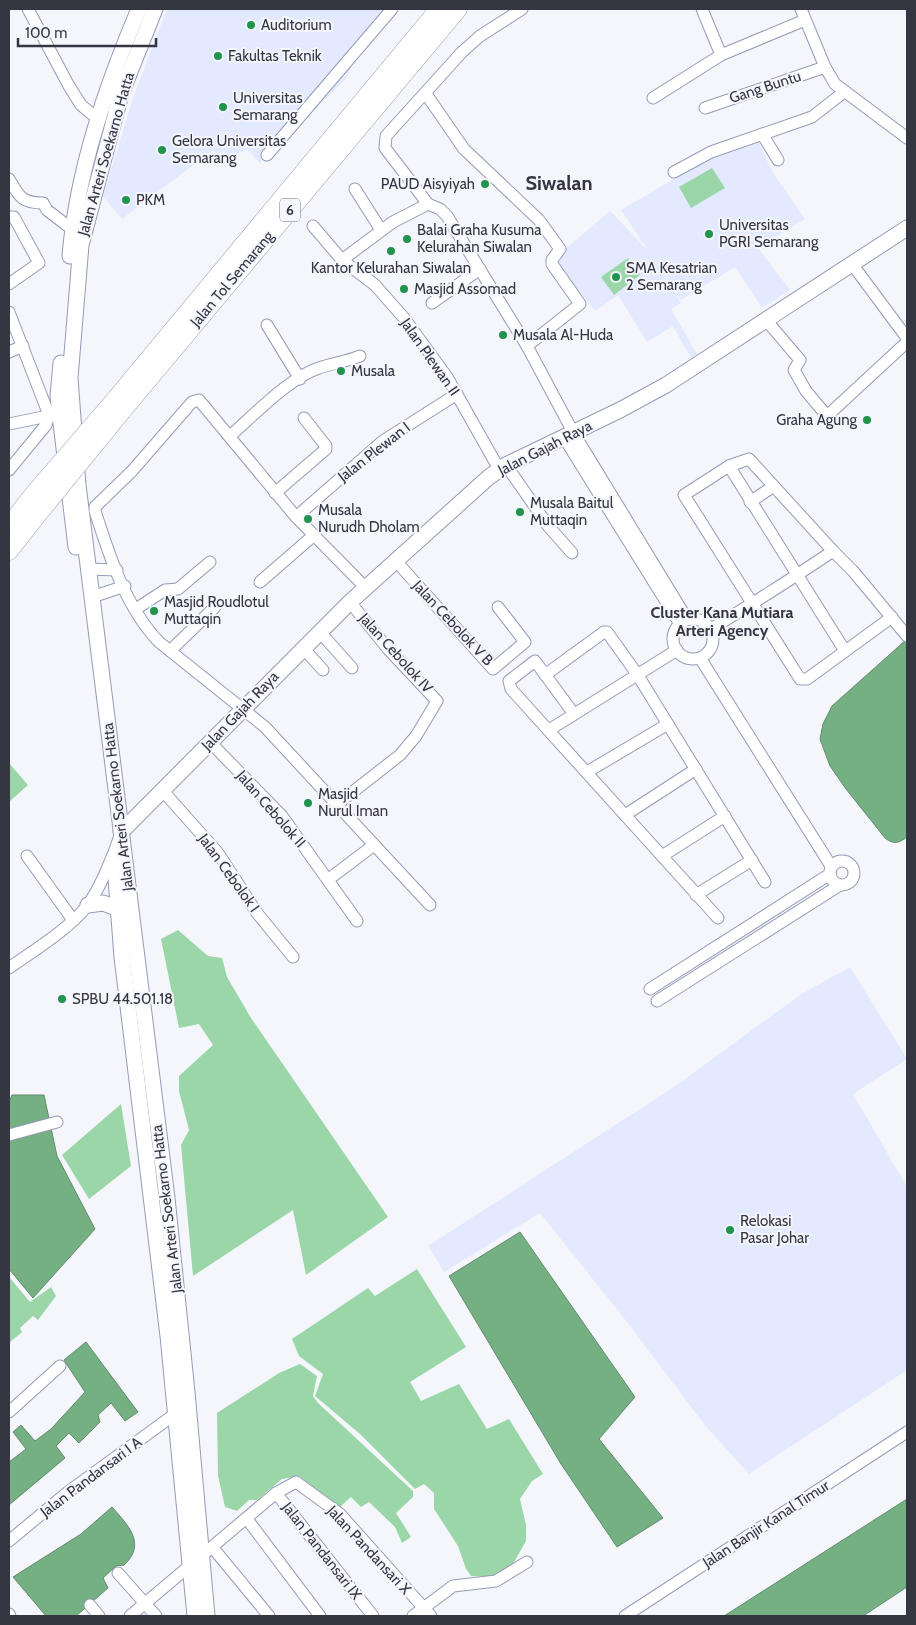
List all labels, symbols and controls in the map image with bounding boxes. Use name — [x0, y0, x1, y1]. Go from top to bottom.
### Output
scale bar — [18, 15, 155, 47]
place label: Auditorium — [261, 16, 332, 34]
marker: Auditorium — [245, 19, 257, 31]
text: 100 m — [25, 24, 67, 42]
place label: Fakultas Teknik — [228, 47, 322, 65]
marker: Fakultas Teknik — [212, 50, 224, 62]
street label: Gang Buntu — [727, 67, 803, 107]
street label: Jalan Arteri Soekarno Hatta — [74, 69, 138, 239]
place label: Universitas Semarang — [233, 89, 303, 124]
marker: Universitas Semarang — [217, 101, 229, 113]
place label: Gelora Universitas Semarang — [172, 132, 286, 167]
marker: Gelora Universitas Semarang — [156, 144, 168, 156]
district label: Siwalan — [526, 171, 592, 195]
place label: PAUD Aisyiyah — [381, 175, 475, 193]
marker: PAUD Aisyiyah — [479, 178, 491, 190]
place label: PKM — [136, 191, 165, 209]
marker: PKM — [120, 194, 132, 206]
road number: 6 — [280, 198, 300, 222]
place label: Universitas PGRI Semarang — [719, 216, 819, 251]
place label: Balai Graha Kusuma Kelurahan Siwalan — [417, 221, 542, 256]
street label: Jalan Tol Semarang — [186, 227, 278, 331]
marker: Universitas PGRI Semarang — [703, 228, 715, 240]
marker: Balai Graha Kusuma Kelurahan Siwalan — [401, 233, 413, 245]
marker: Kantor Kelurahan Siwalan — [385, 245, 397, 257]
place label: Kantor Kelurahan Siwalan — [311, 259, 471, 277]
place label: SMA Kesatrian 2 Semarang — [626, 259, 717, 294]
marker: SMA Kesatrian 2 Semarang — [610, 271, 622, 283]
place label: Masjid Assomad — [414, 280, 516, 298]
marker: Masjid Assomad — [398, 283, 410, 295]
street label: Jalan Plewan II — [396, 314, 463, 399]
place label: Musala Al-Huda — [513, 326, 614, 344]
marker: Musala Al-Huda — [497, 329, 509, 341]
place label: Musala — [351, 362, 396, 380]
marker: Musala — [335, 365, 347, 377]
place label: Graha Agung — [776, 411, 858, 429]
marker: Graha Agung — [861, 414, 873, 426]
street label: Jalan Gajah Raya — [494, 416, 596, 480]
street label: Jalan Plewan I — [334, 418, 414, 486]
place label: Musala Baitul Muttaqin — [530, 494, 614, 529]
place label: Musala Nurudh Dholam — [318, 501, 420, 536]
marker: Musala Baitul Muttaqin — [514, 506, 526, 518]
marker: Musala Nurudh Dholam — [302, 513, 314, 525]
street label: Jalan Cebolok V B — [408, 576, 497, 669]
place label: Masjid Roudlotul Muttaqin — [164, 593, 269, 628]
district label: Cluster Kana Mutiara Arteri Agency — [651, 603, 793, 640]
marker: Masjid Roudlotul Muttaqin — [148, 605, 160, 617]
street label: Jalan Cebolok IV — [355, 609, 437, 697]
street label: Jalan Gajah Raya — [197, 667, 283, 755]
street label: Jalan Arteri Soekarno Hatta — [99, 721, 137, 893]
street label: Jalan Cebolok II — [232, 766, 309, 851]
place label: Masjid Nurul Iman — [318, 785, 388, 820]
marker: Masjid Nurul Iman — [302, 797, 314, 809]
street label: Jalan Cebolok I — [194, 830, 263, 916]
place label: SPBU 44.501.18 — [72, 990, 173, 1008]
marker: SPBU 44.501.18 — [56, 993, 68, 1005]
street label: Jalan Arteri Soekarno Hatta — [148, 1123, 186, 1295]
place label: Relokasi Pasar Johar — [740, 1212, 809, 1247]
marker: Relokasi Pasar Johar — [724, 1224, 736, 1236]
street label: Jalan Pandansari I A — [36, 1433, 146, 1522]
street label: Jalan Banjir Kanal Timur — [698, 1476, 833, 1572]
street label: Jalan Pandansari IX — [278, 1498, 366, 1603]
street label: Jalan Pandansari X — [323, 1501, 415, 1598]

